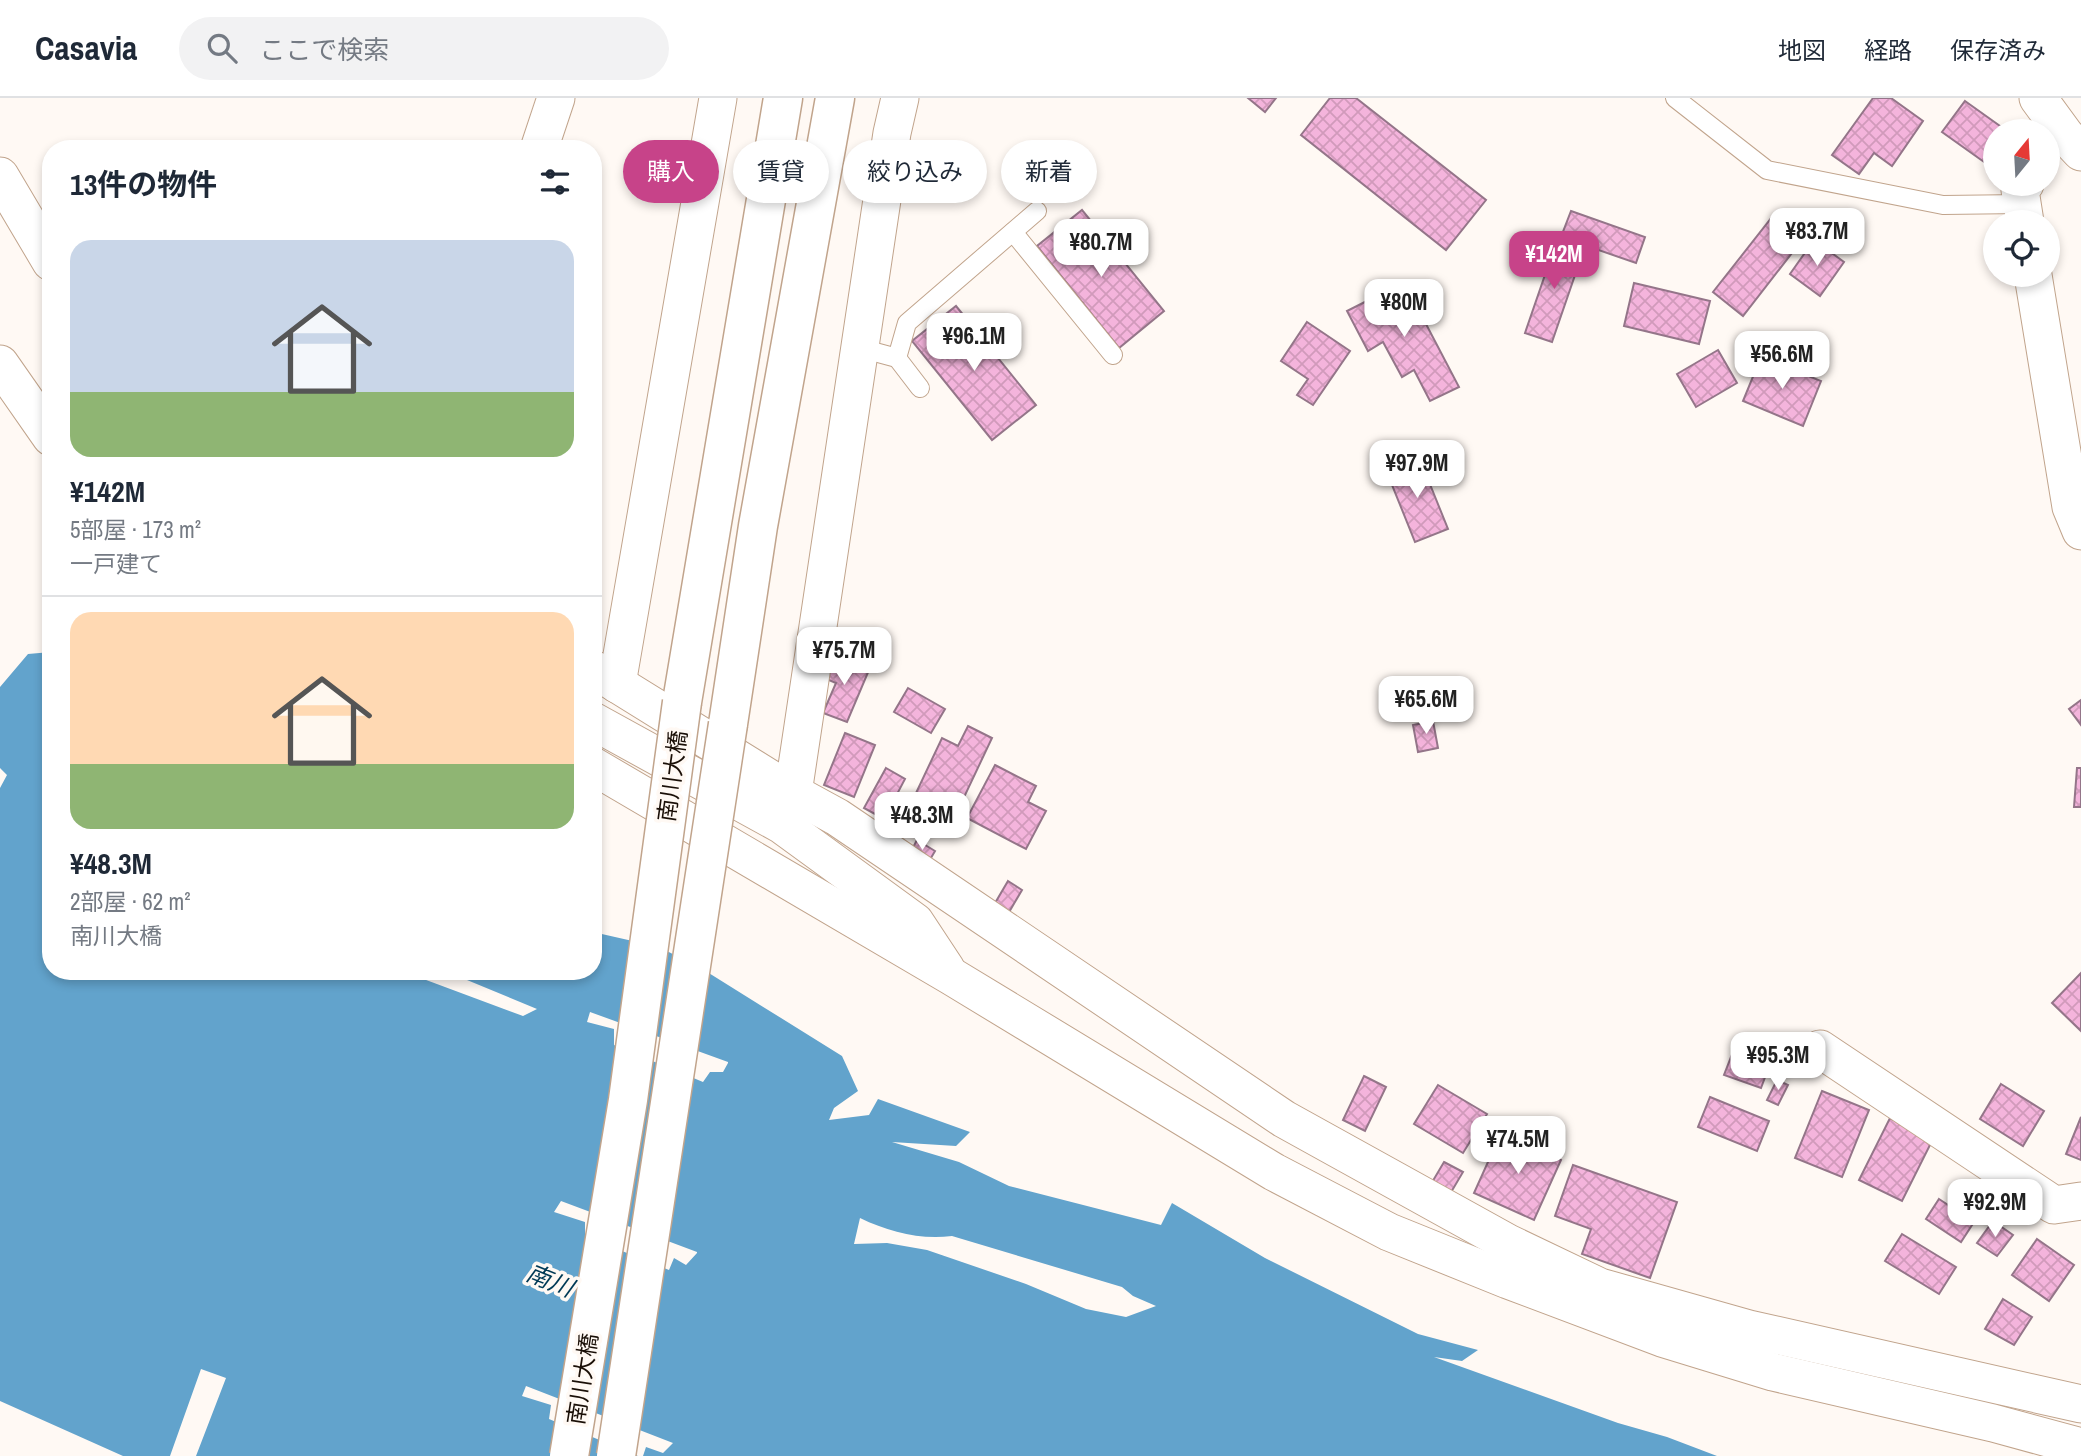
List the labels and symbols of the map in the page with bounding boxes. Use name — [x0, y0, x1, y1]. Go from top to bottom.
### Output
north arrow — [1983, 119, 2060, 196]
pin: ¥83.7M — [1760, 208, 1874, 268]
pin: ¥80.7M — [1044, 220, 1158, 279]
pin: ¥142M — [1505, 232, 1603, 291]
pin: ¥80M — [1363, 280, 1445, 339]
pin: ¥96.1M — [917, 314, 1031, 373]
pin: ¥56.6M — [1725, 331, 1839, 391]
pin: ¥97.9M — [1360, 440, 1474, 500]
pin: ¥75.7M — [787, 628, 901, 687]
pin: ¥65.6M — [1369, 676, 1483, 736]
street label: 南川大橋 — [650, 728, 694, 824]
pin: ¥48.3M — [865, 792, 979, 852]
pin: ¥95.3M — [1721, 1032, 1835, 1092]
pin: ¥74.5M — [1461, 1116, 1575, 1176]
pin: ¥92.9M — [1938, 1180, 2052, 1239]
water label: 南川 — [522, 1256, 581, 1305]
street label: 南川大橋 — [559, 1331, 605, 1427]

